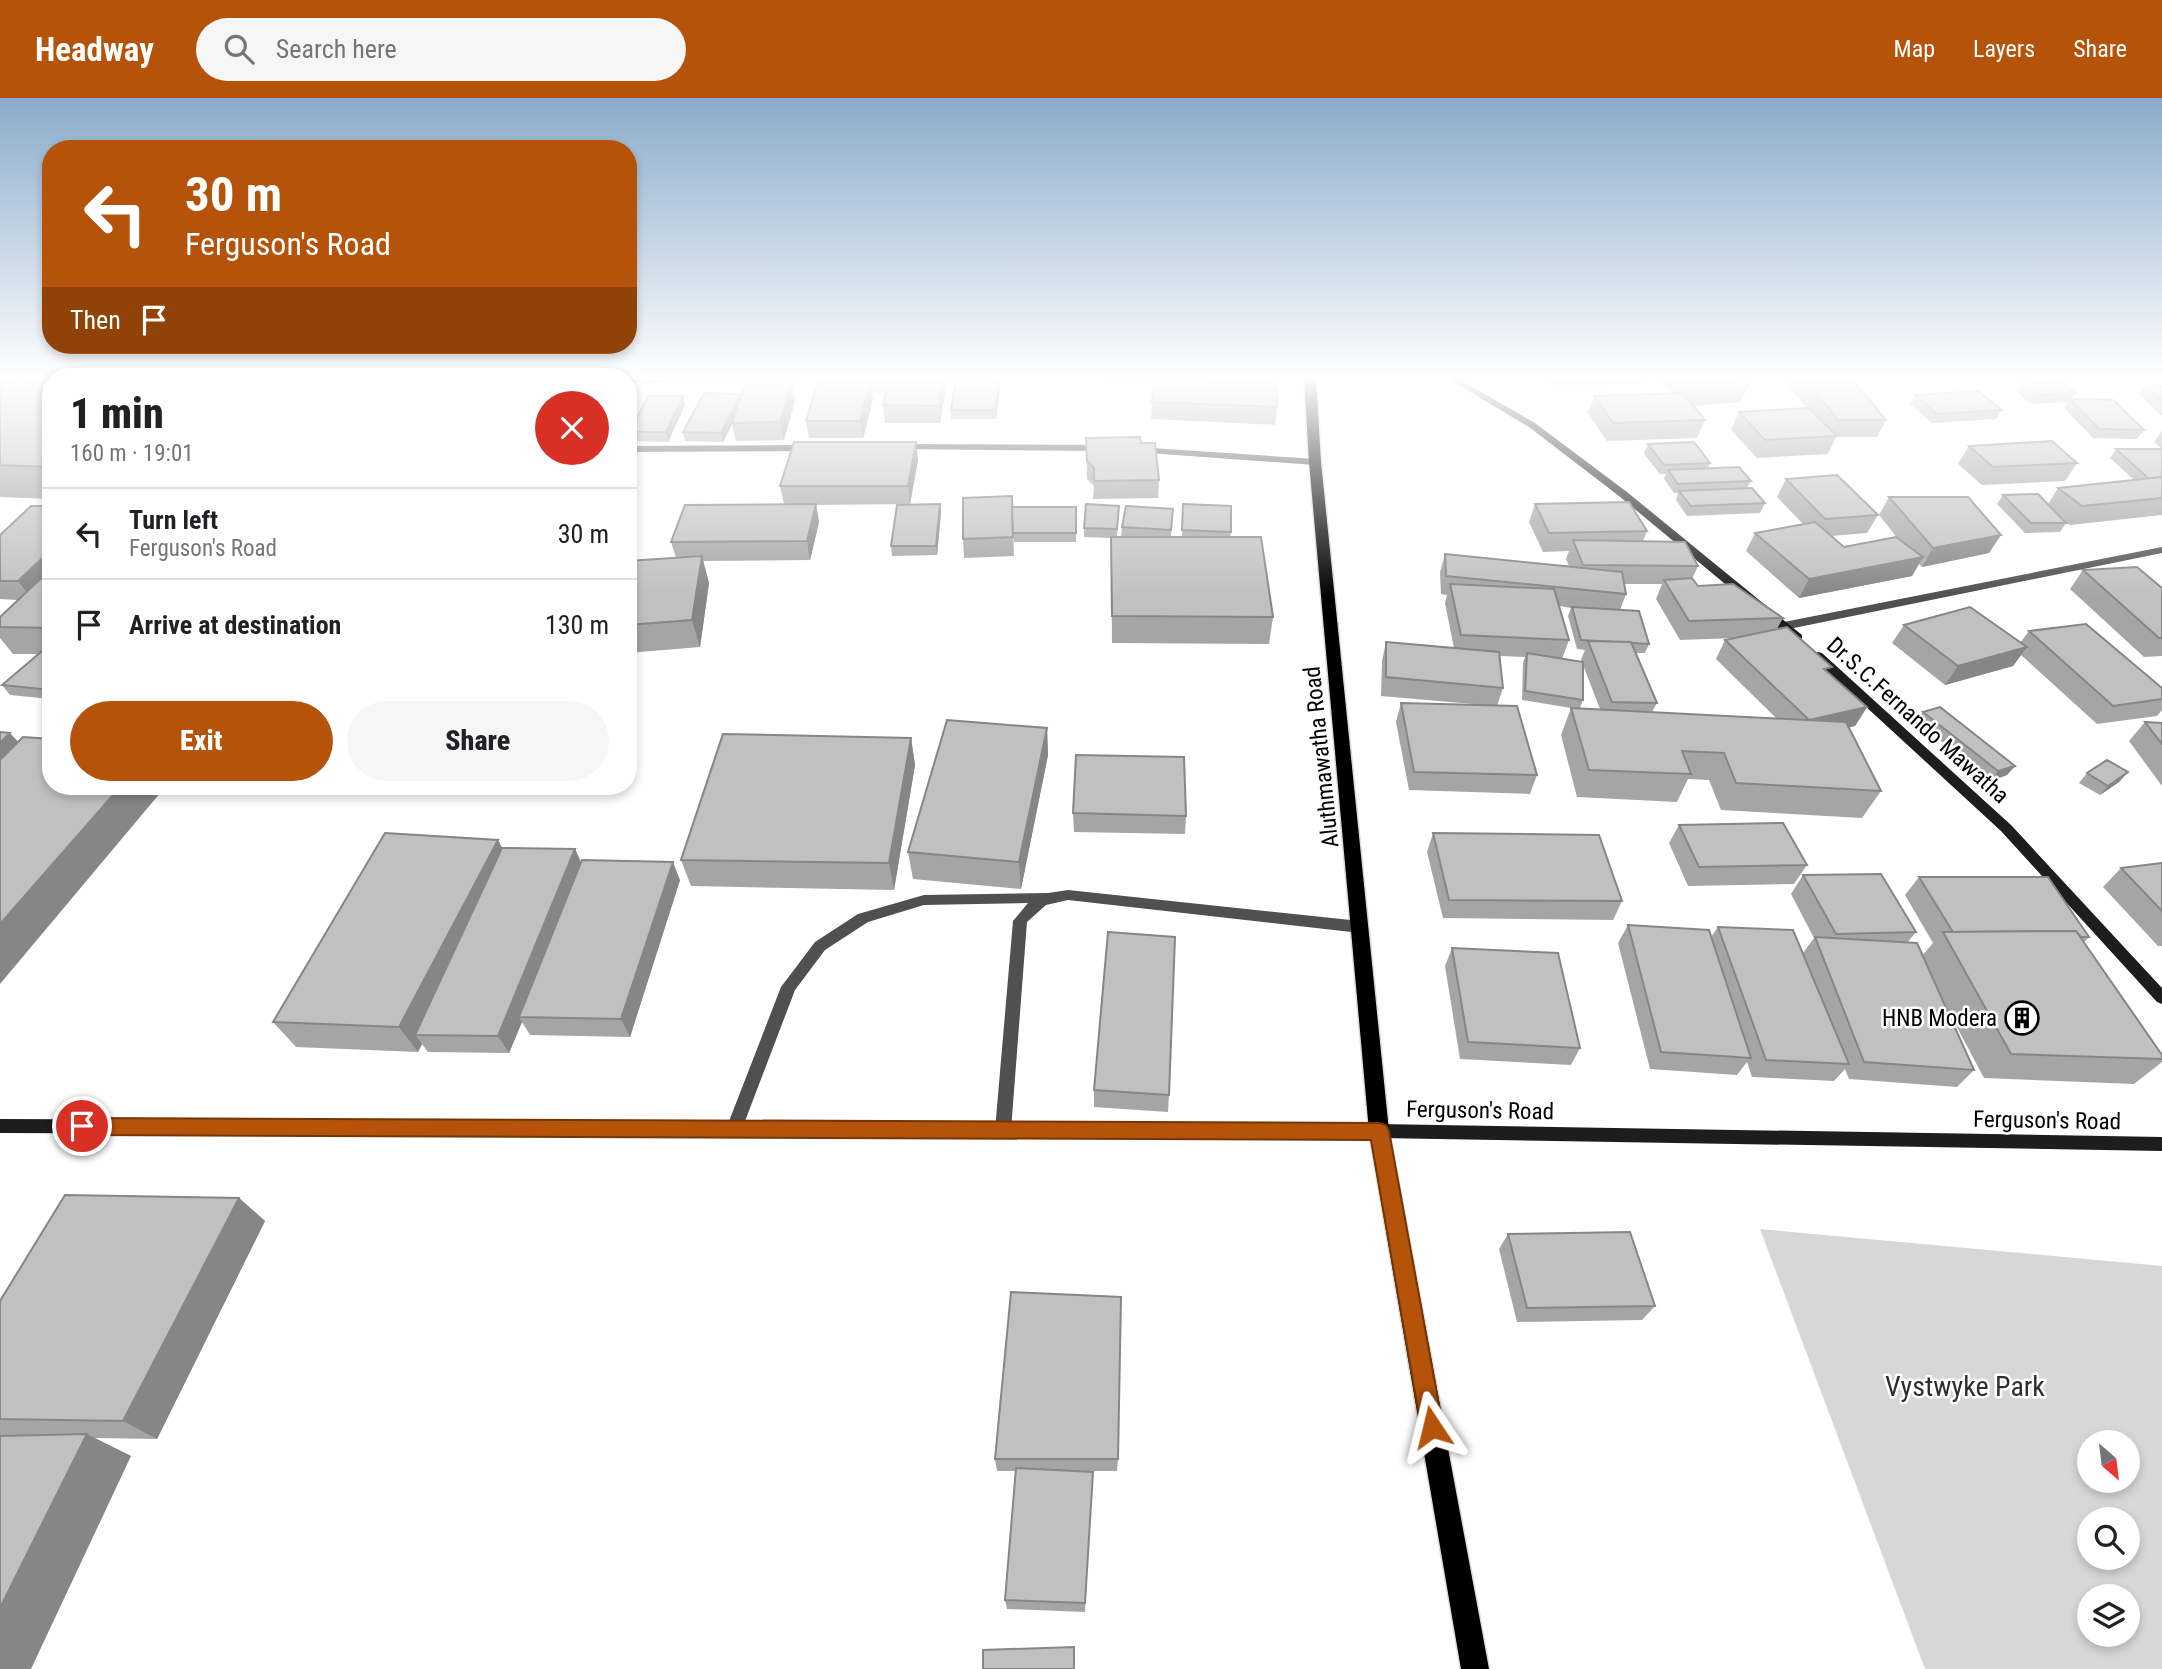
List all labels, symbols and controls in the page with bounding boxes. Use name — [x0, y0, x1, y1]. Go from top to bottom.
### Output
search box — [196, 18, 686, 81]
text: Headway — [35, 30, 154, 69]
icon: search — [220, 30, 258, 68]
text: Search here — [276, 34, 397, 64]
text: Map — [1894, 35, 1935, 63]
text: Layers — [1973, 35, 2035, 63]
text: Share — [2073, 35, 2127, 63]
text: 30 m — [185, 166, 282, 223]
icon: left — [70, 168, 161, 259]
text: Ferguson's Road — [185, 225, 391, 263]
icon: arrive — [135, 301, 173, 339]
text: Then — [70, 305, 121, 335]
text: 1 min — [70, 389, 164, 438]
button: close — [535, 391, 609, 465]
text: 160 m · 19:01 — [70, 440, 194, 467]
text: Turn left — [129, 505, 218, 535]
icon: left — [70, 515, 108, 553]
text: 30 m — [558, 519, 609, 549]
text: Ferguson's Road — [129, 535, 277, 562]
icon: arrive — [70, 606, 108, 644]
text: Arrive at destination — [129, 610, 341, 640]
text: 130 m — [545, 610, 609, 640]
street label: Dr.S.C.Fernando Mawatha — [1821, 632, 2014, 809]
street label: Aluthmawatha Road — [1299, 665, 1344, 849]
button: Exit — [70, 701, 333, 781]
button: Share — [347, 701, 609, 781]
building icon: HNB Modera — [2003, 999, 2041, 1037]
place label: HNB Modera — [1882, 1005, 1997, 1032]
pin — [52, 1096, 112, 1156]
street label: Ferguson's Road — [1406, 1096, 1554, 1125]
street label: Ferguson's Road — [1973, 1106, 2121, 1135]
icon: arrive — [63, 1107, 101, 1145]
park label: Vystwyke Park — [1885, 1370, 2045, 1403]
position arrow — [1395, 1390, 1469, 1464]
north arrow — [2077, 1430, 2140, 1493]
map controls — [2077, 1430, 2140, 1647]
button: search — [2077, 1507, 2140, 1570]
button: layers — [2077, 1584, 2140, 1647]

